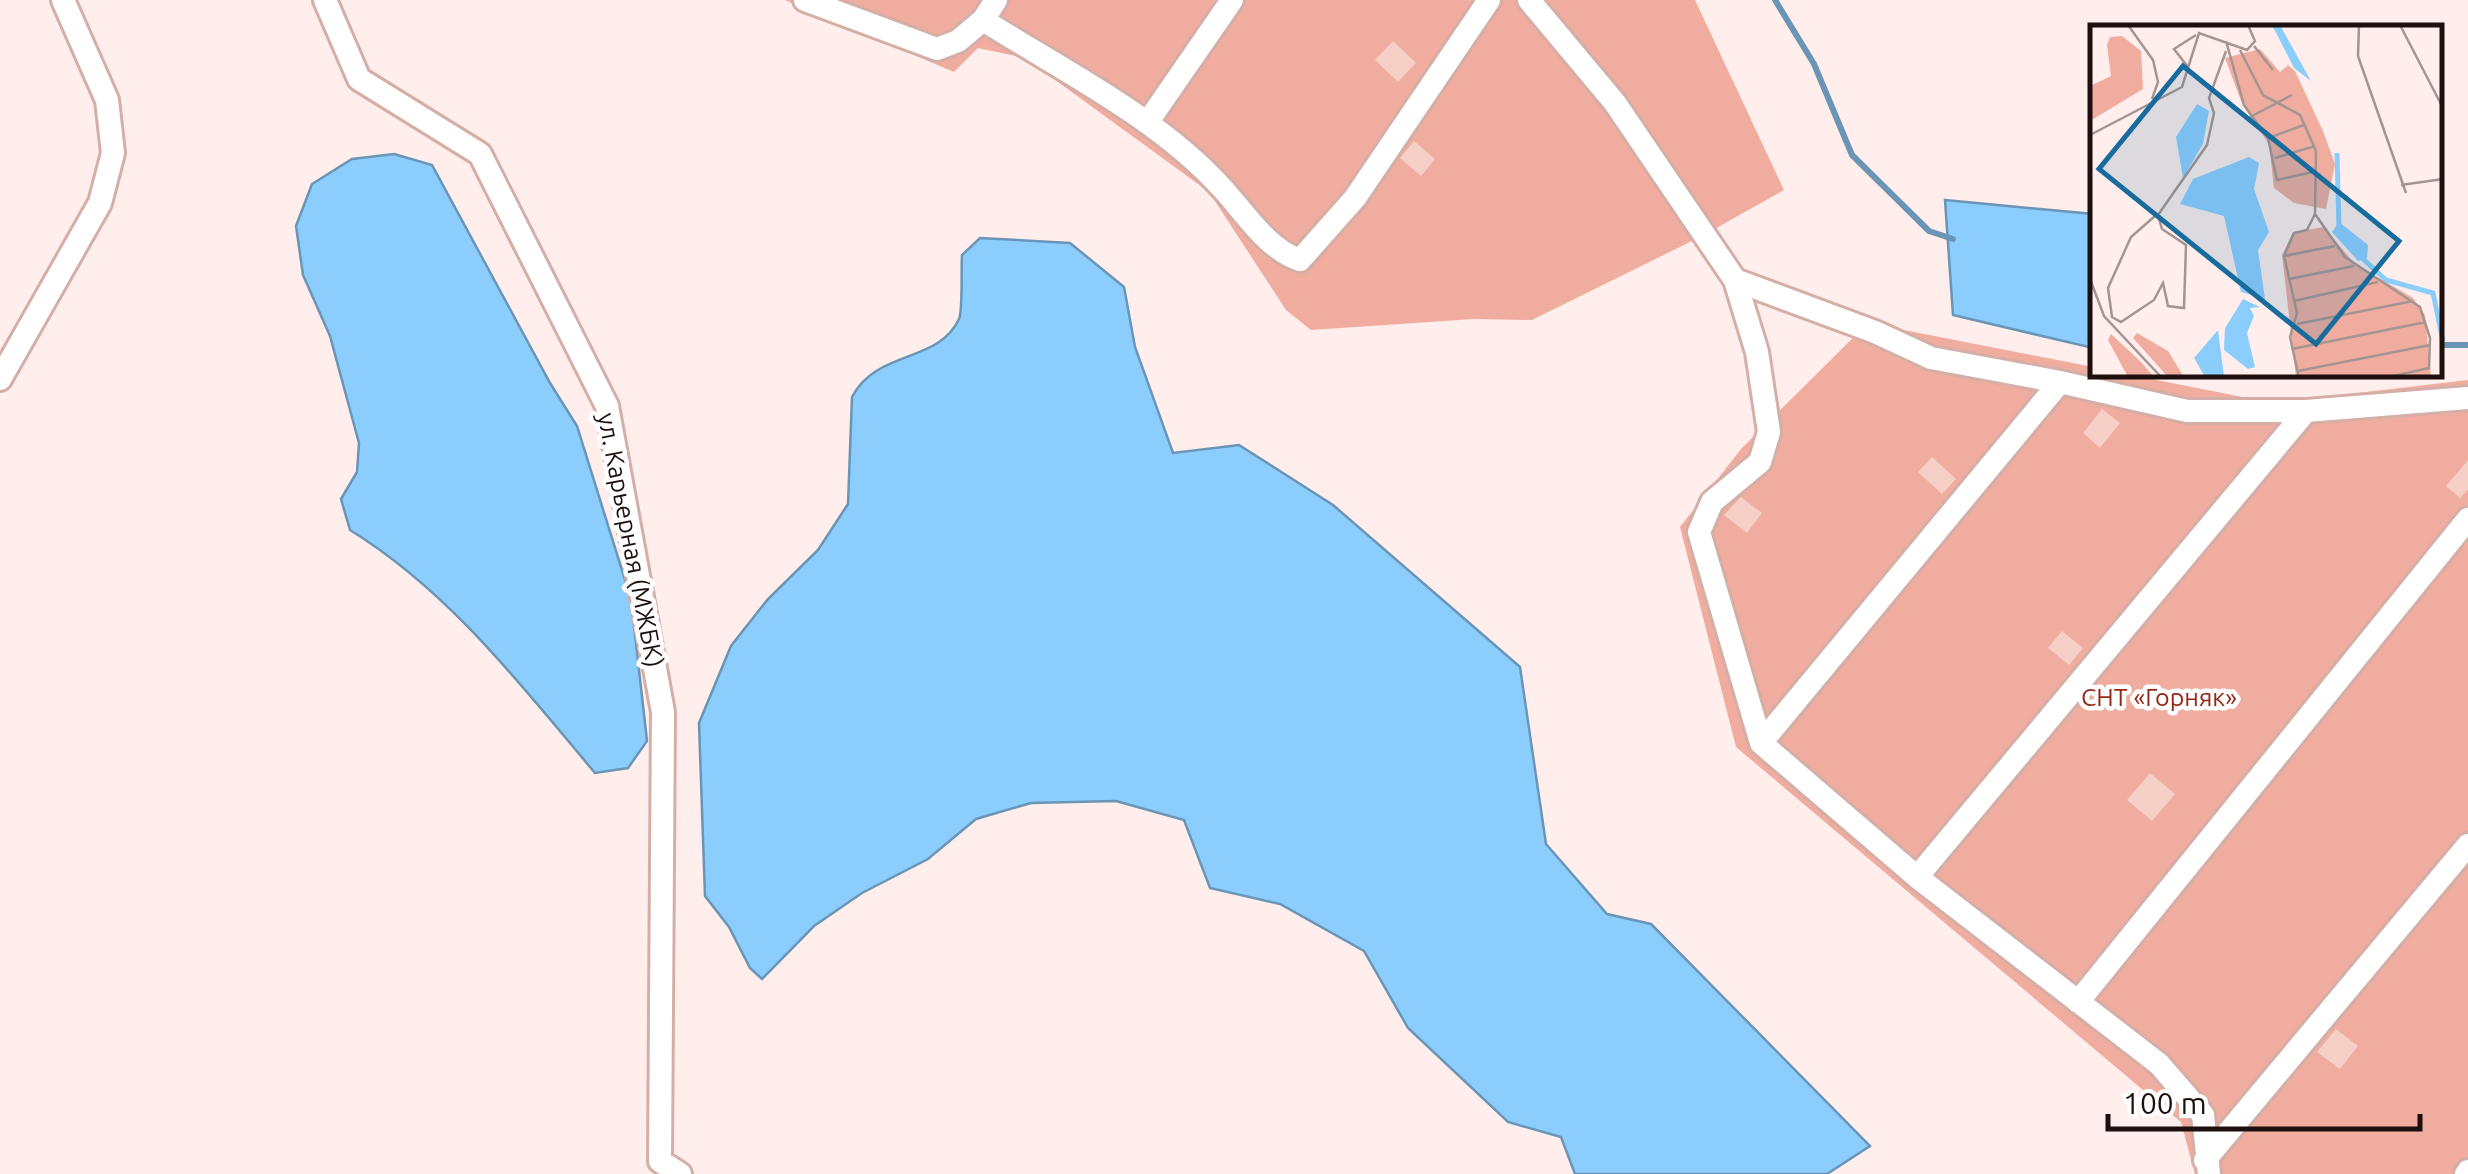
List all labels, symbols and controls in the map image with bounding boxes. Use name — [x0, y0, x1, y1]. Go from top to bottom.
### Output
inset map — [2090, 25, 2443, 378]
street label: ул. Карьерная (МЖБК) — [593, 410, 669, 670]
park label: СНТ «Горняк» — [2081, 683, 2237, 711]
scale bar — [2108, 1069, 2420, 1131]
text: 100 m — [2123, 1086, 2207, 1120]

